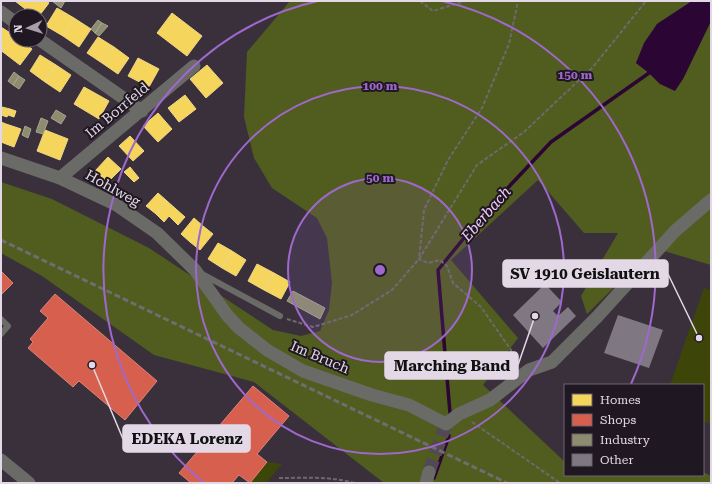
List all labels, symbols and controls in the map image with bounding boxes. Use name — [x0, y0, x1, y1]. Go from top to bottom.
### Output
north arrow — [8, 8, 48, 48]
text: N — [12, 23, 25, 33]
text: 150 m — [558, 68, 593, 82]
street label: Im Borrfeld — [82, 79, 152, 141]
text: 100 m — [363, 79, 398, 93]
street label: Hohlweg — [83, 166, 143, 210]
text: 50 m — [366, 171, 394, 185]
water label: Eberbach — [457, 183, 515, 246]
callout: SV 1910 Geislautern — [503, 260, 668, 287]
centre of rings — [373, 263, 387, 277]
text: SV 1910 Geislautern — [510, 265, 660, 283]
street label: Im Bruch — [288, 337, 352, 377]
callout: Marching Band — [385, 352, 518, 379]
text: Marching Band — [394, 357, 510, 375]
legend — [564, 384, 704, 476]
text: Homes — [600, 393, 641, 407]
text: Shops — [600, 413, 636, 427]
callout: EDEKA Lorenz — [123, 425, 250, 452]
text: EDEKA Lorenz — [132, 430, 243, 448]
text: Industry — [600, 433, 651, 447]
text: Other — [600, 453, 633, 467]

